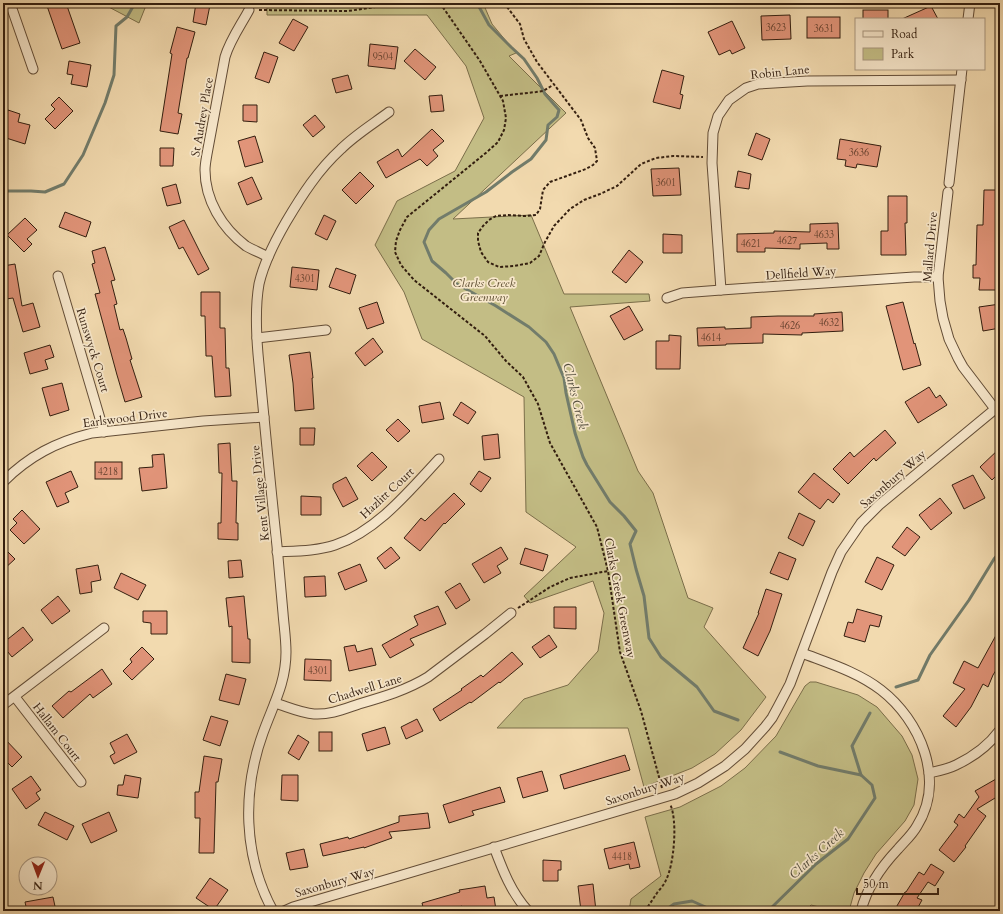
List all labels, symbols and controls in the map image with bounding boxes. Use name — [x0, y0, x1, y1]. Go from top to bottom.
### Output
legend — [855, 18, 985, 70]
house number: 3623 — [766, 21, 786, 35]
house number: 3631 — [814, 22, 834, 36]
text: Road — [891, 26, 918, 42]
text: Park — [891, 46, 915, 62]
house number: 9504 — [373, 50, 393, 64]
street label: Robin Lane — [750, 61, 810, 83]
street label: St Audrey Place — [187, 76, 217, 158]
house number: 3636 — [849, 146, 869, 160]
house number: 3601 — [656, 176, 676, 190]
street label: Mallard Drive — [919, 211, 941, 283]
house number: 4633 — [814, 228, 834, 242]
house number: 4627 — [777, 234, 797, 248]
house number: 4621 — [741, 237, 761, 251]
street label: Dellfield Way — [765, 262, 838, 283]
house number: 4301 — [295, 272, 315, 286]
park label: Clarks Creek Greenway — [453, 275, 515, 305]
street label: Runswyck Court — [73, 306, 113, 394]
house number: 4632 — [819, 316, 839, 330]
house number: 4626 — [780, 319, 800, 333]
house number: 4614 — [701, 331, 721, 345]
water label: Clarks Creek — [558, 361, 592, 432]
street label: Earlswood Drive — [82, 405, 168, 431]
street label: Kent Village Drive — [247, 444, 273, 542]
street label: Saxonbury Way — [857, 446, 930, 512]
street label: Hazlitt Court — [357, 464, 418, 522]
house number: 4218 — [98, 465, 118, 479]
street label: Clarks Creek Greenway — [600, 536, 640, 660]
house number: 4301 — [308, 664, 328, 678]
street label: Chadwell Lane — [326, 670, 404, 708]
street label: Hallam Court — [29, 699, 85, 765]
street label: Saxonbury Way — [603, 768, 687, 809]
water label: Clarks Creek — [785, 824, 848, 883]
house number: 4418 — [612, 850, 632, 864]
north arrow — [18, 856, 58, 896]
street label: Saxonbury Way — [293, 863, 377, 901]
scale bar — [857, 870, 938, 896]
text: 50 m — [863, 876, 890, 892]
text: N — [32, 878, 43, 893]

